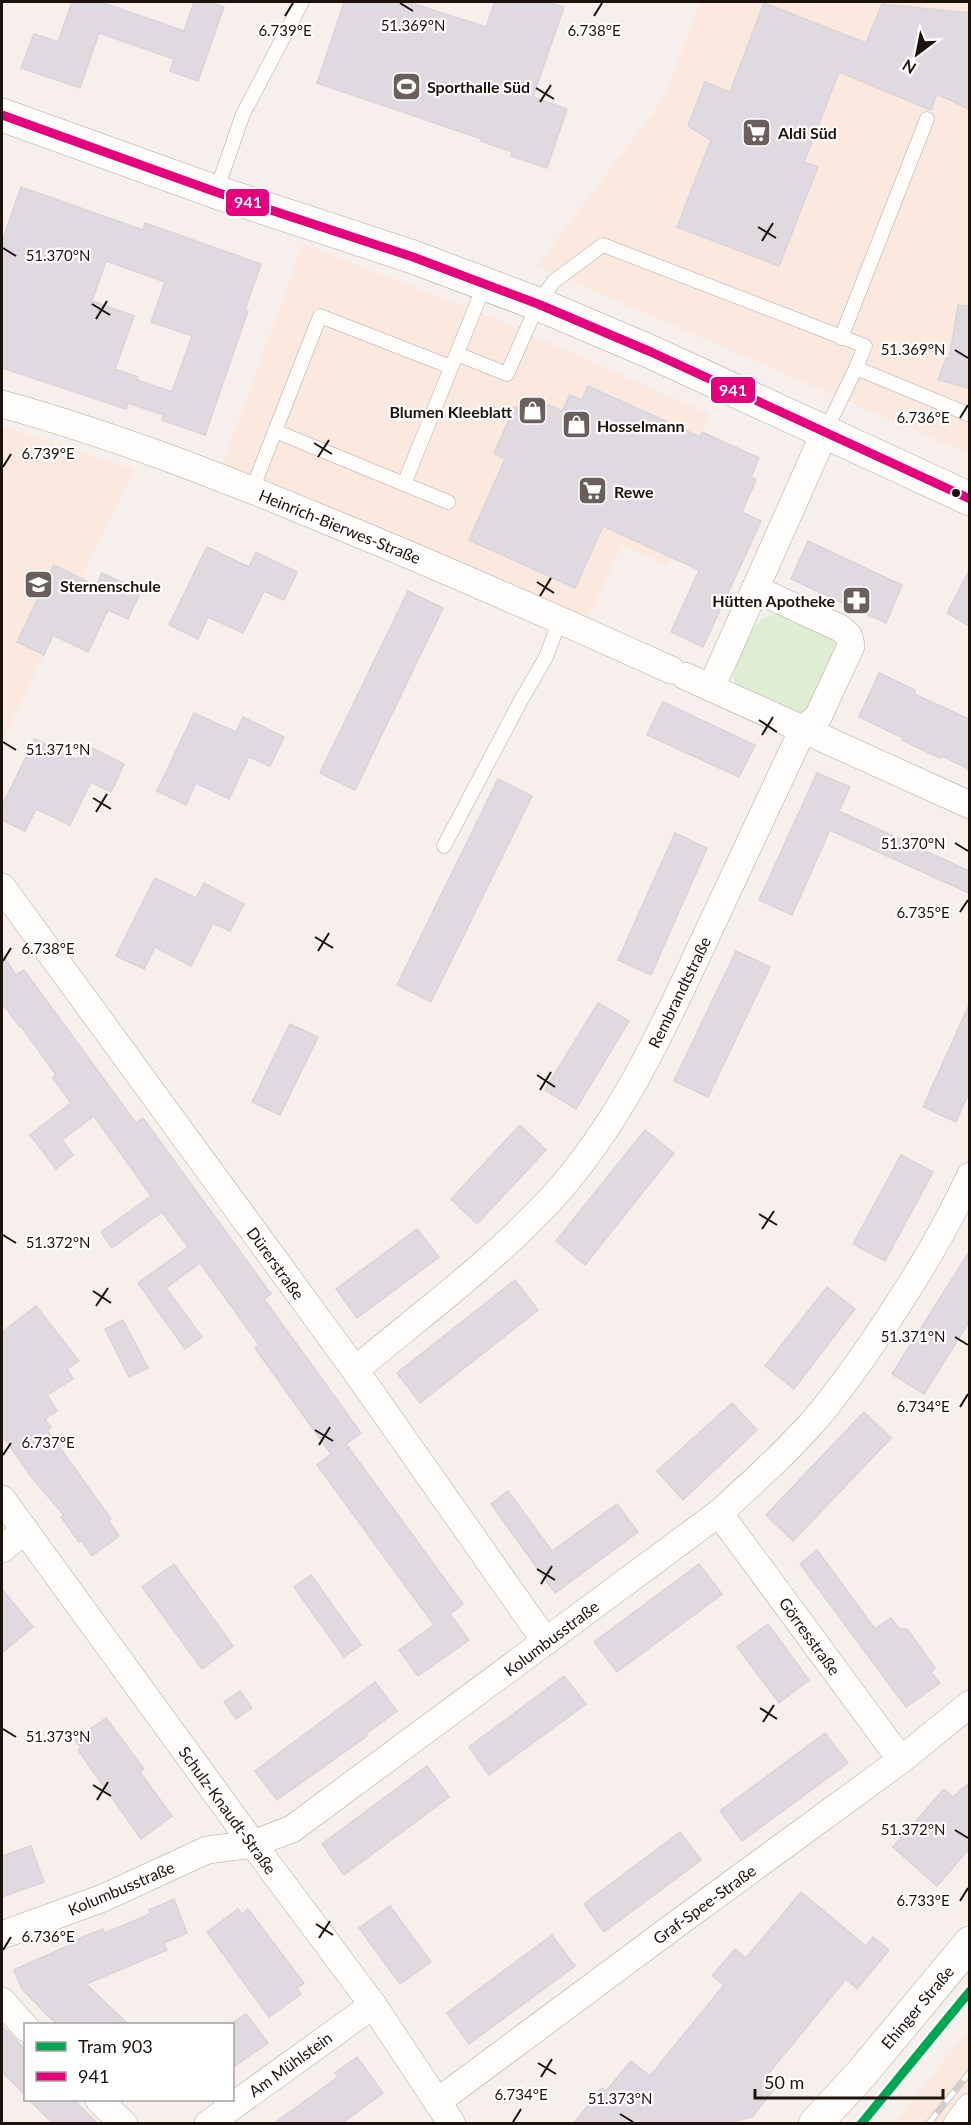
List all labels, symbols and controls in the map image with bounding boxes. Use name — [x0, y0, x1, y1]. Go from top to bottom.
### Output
text: 51.369°N — [381, 16, 445, 34]
text: 6.739°E — [258, 21, 312, 39]
text: 6.738°E — [567, 21, 621, 39]
north arrow — [887, 24, 947, 84]
text: N — [899, 56, 919, 78]
sports icon: Sporthalle Süd — [390, 70, 422, 102]
place label: Sporthalle Süd — [427, 77, 530, 96]
supermarket icon: Aldi Süd — [741, 116, 773, 148]
place label: Aldi Süd — [777, 123, 837, 142]
line badge: 941 — [225, 188, 270, 217]
text: 941 — [234, 192, 262, 211]
text: 51.370°N — [26, 246, 90, 264]
text: 51.369°N — [881, 340, 945, 358]
line badge: 941 — [710, 376, 756, 404]
text: 941 — [719, 380, 747, 399]
shop icon: Blumen Kleeblatt — [517, 395, 549, 427]
place label: Blumen Kleeblatt — [389, 402, 513, 421]
text: 6.736°E — [896, 408, 950, 426]
shop icon: Hosselmann — [560, 409, 592, 441]
place label: Hosselmann — [597, 416, 684, 435]
text: 6.739°E — [21, 444, 75, 462]
supermarket icon: Rewe — [577, 475, 609, 507]
place label: Rewe — [614, 482, 654, 501]
street label: Heinrich-Bierwes-Straße — [256, 485, 424, 567]
unlabelled marker — [950, 487, 962, 499]
school or university icon: Sternenschule — [23, 569, 55, 601]
place label: Sternenschule — [60, 576, 161, 595]
pharmacy icon: Hütten Apotheke — [840, 584, 872, 616]
place label: Hütten Apotheke — [712, 591, 835, 610]
text: 51.371°N — [26, 740, 90, 758]
text: 51.370°N — [881, 834, 945, 852]
text: 6.735°E — [896, 903, 950, 921]
street label: Rembrandtstraße — [644, 933, 714, 1051]
text: 6.738°E — [21, 939, 75, 957]
street label: Dürerstraße — [243, 1223, 309, 1303]
text: 51.372°N — [26, 1233, 90, 1251]
text: 51.371°N — [881, 1327, 945, 1345]
text: 6.734°E — [896, 1397, 950, 1415]
text: 6.737°E — [21, 1433, 75, 1451]
street label: Görresstraße — [775, 1593, 845, 1679]
street label: Kolumbusstraße — [500, 1596, 602, 1680]
text: 51.373°N — [26, 1727, 90, 1745]
street label: Schulz-Knaudt-Straße — [175, 1742, 281, 1878]
text: 51.372°N — [881, 1820, 945, 1838]
street label: Kolumbusstraße — [65, 1857, 177, 1919]
street label: Graf-Spee-Straße — [649, 1860, 759, 1948]
text: 6.733°E — [896, 1891, 950, 1909]
text: 6.736°E — [21, 1927, 75, 1945]
street label: Ehinger Straße — [877, 1962, 957, 2052]
legend — [24, 2023, 234, 2101]
street label: Am Mühlstein — [245, 2027, 335, 2101]
text: Tram 903 — [78, 2035, 153, 2057]
scale bar — [755, 2062, 942, 2100]
text: 941 — [78, 2065, 109, 2087]
text: 50 m — [764, 2071, 804, 2093]
text: 6.734°E — [494, 2085, 548, 2103]
text: 51.373°N — [588, 2089, 652, 2107]

